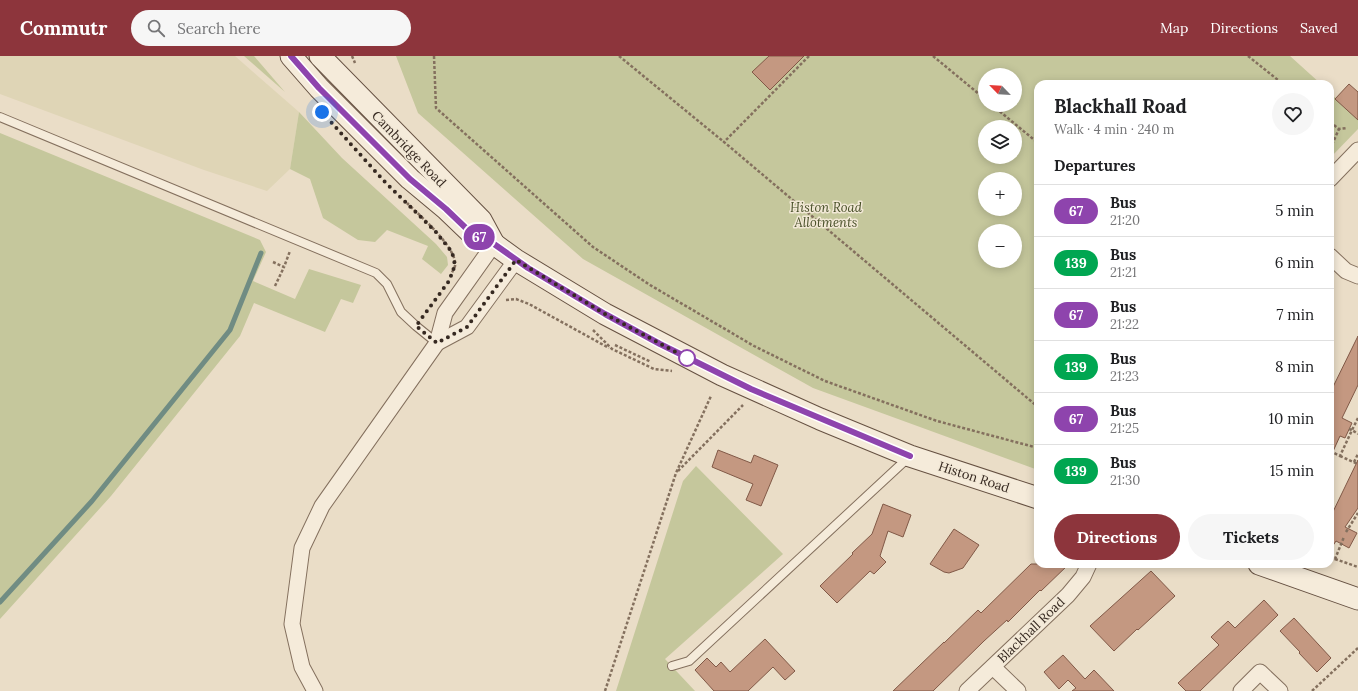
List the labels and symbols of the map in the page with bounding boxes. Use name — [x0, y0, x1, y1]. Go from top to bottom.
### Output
north arrow — [978, 68, 1022, 112]
your location — [312, 102, 332, 122]
street label: Cambridge Road — [368, 107, 450, 191]
park label: Histon Road Allotments — [790, 199, 863, 231]
line badge: 67 — [461, 224, 497, 250]
unlabelled marker — [678, 349, 696, 367]
street label: Histon Road — [936, 458, 1012, 497]
street label: Blackhall Road — [994, 593, 1068, 666]

